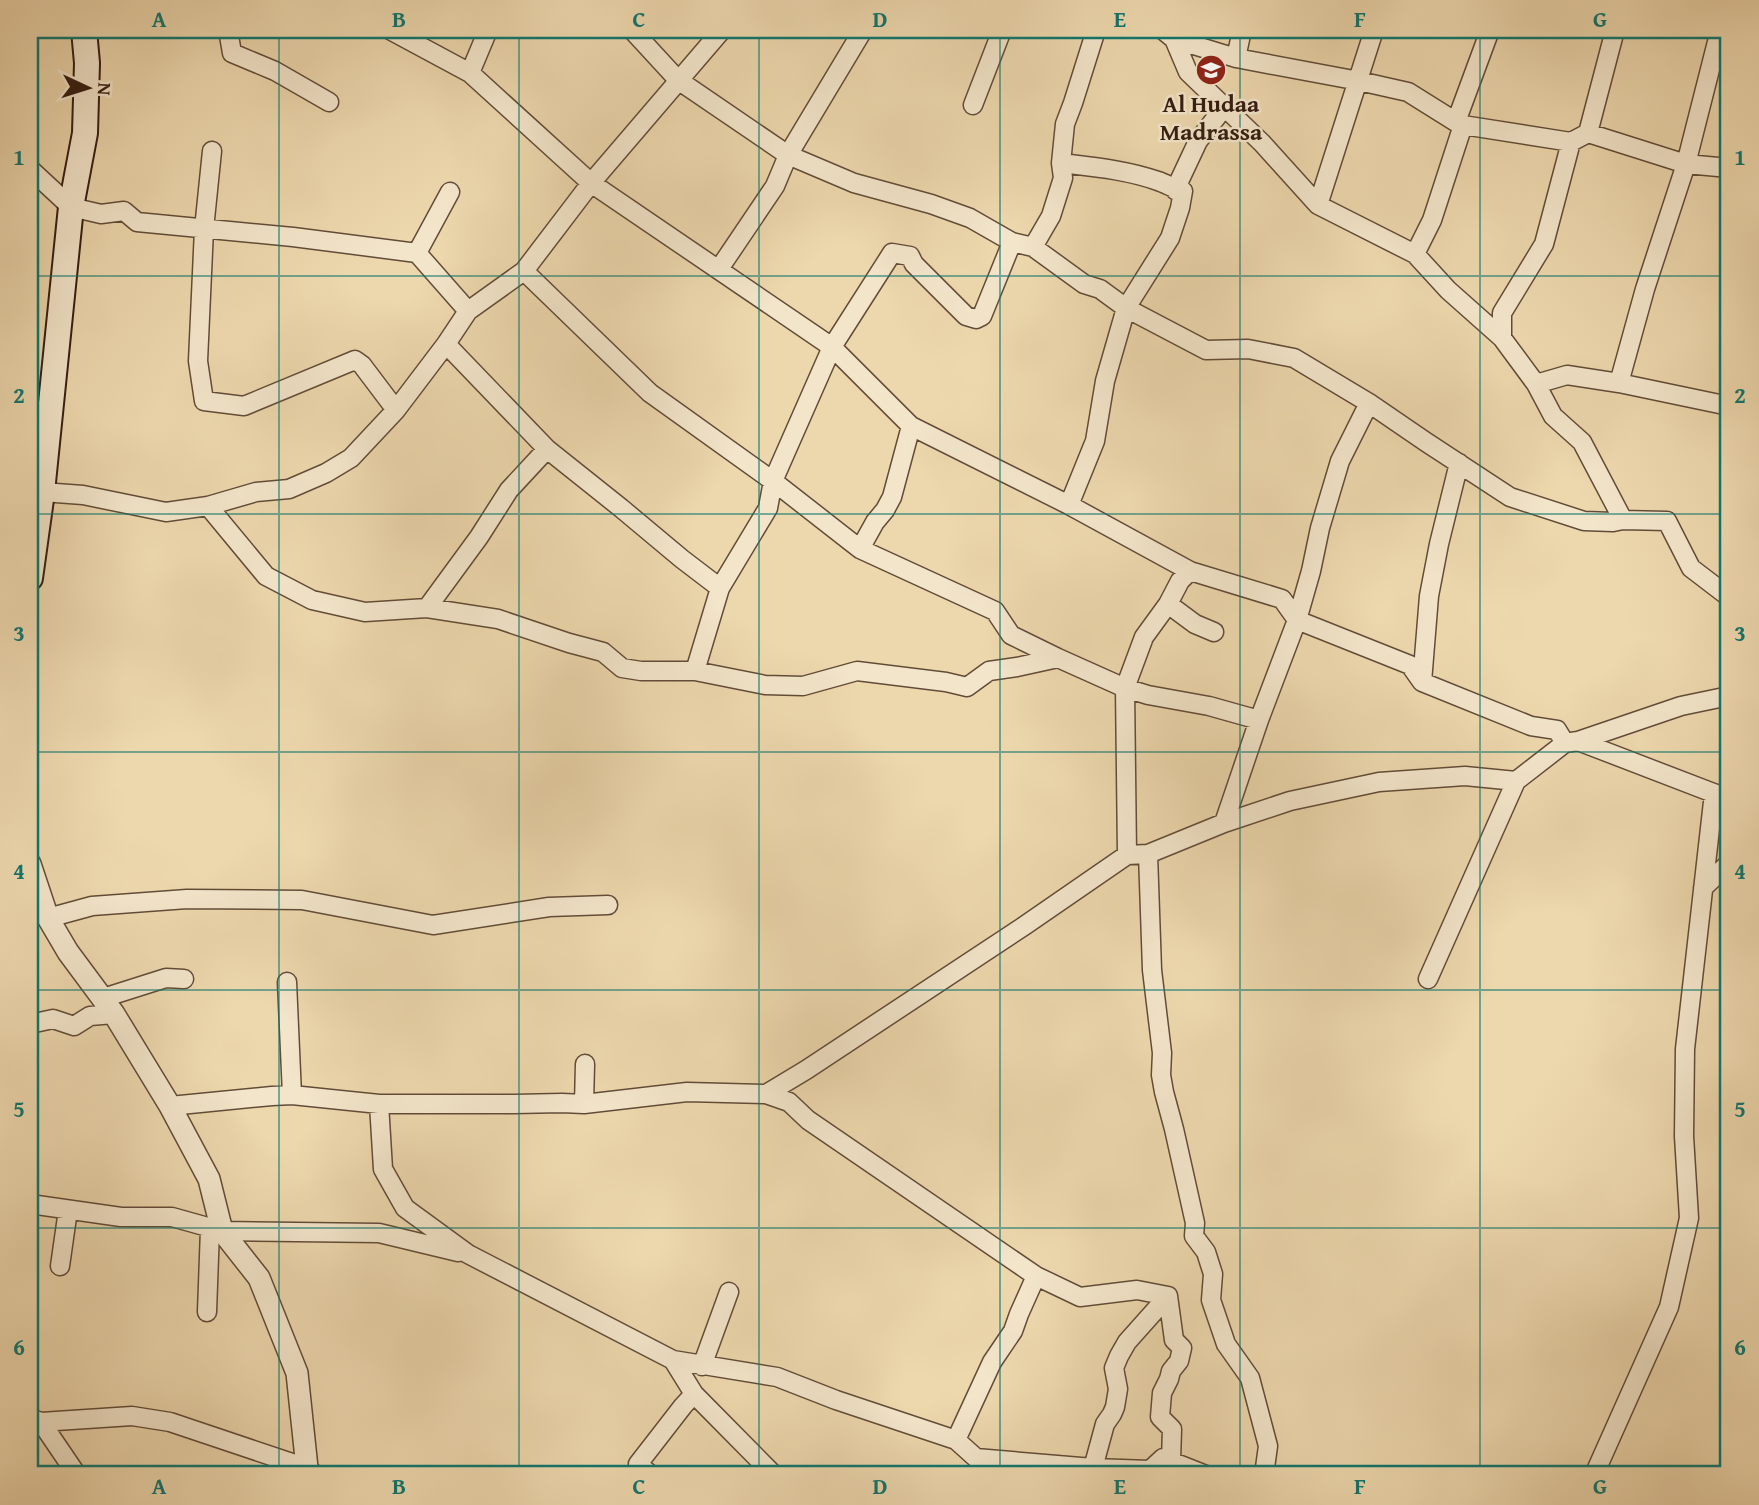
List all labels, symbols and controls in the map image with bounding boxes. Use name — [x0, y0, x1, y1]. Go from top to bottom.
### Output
text: A — [152, 2, 167, 35]
text: B — [392, 2, 406, 35]
text: C — [632, 2, 646, 35]
text: D — [873, 2, 888, 35]
text: E — [1114, 2, 1126, 35]
text: F — [1354, 2, 1366, 35]
text: G — [1593, 2, 1607, 35]
north arrow — [52, 52, 122, 122]
school or university icon: Al Hudaa Madrassa — [1194, 53, 1228, 87]
text: N — [91, 82, 119, 97]
place label: Al Hudaa Madrassa — [1160, 86, 1263, 149]
text: 1 — [13, 140, 25, 173]
text: 1 — [1734, 140, 1746, 173]
text: 2 — [13, 378, 25, 411]
text: 2 — [1734, 378, 1746, 411]
text: 3 — [13, 616, 25, 649]
text: 3 — [1734, 616, 1746, 649]
text: 4 — [13, 854, 25, 887]
text: 4 — [1734, 854, 1746, 887]
text: 5 — [13, 1092, 25, 1125]
text: 5 — [1734, 1092, 1746, 1125]
text: 6 — [13, 1330, 25, 1363]
text: 6 — [1734, 1330, 1746, 1363]
text: A — [152, 1469, 167, 1502]
text: B — [392, 1469, 406, 1502]
text: C — [632, 1469, 646, 1502]
text: D — [873, 1469, 888, 1502]
text: E — [1114, 1469, 1126, 1502]
text: F — [1354, 1469, 1366, 1502]
text: G — [1593, 1469, 1607, 1502]

